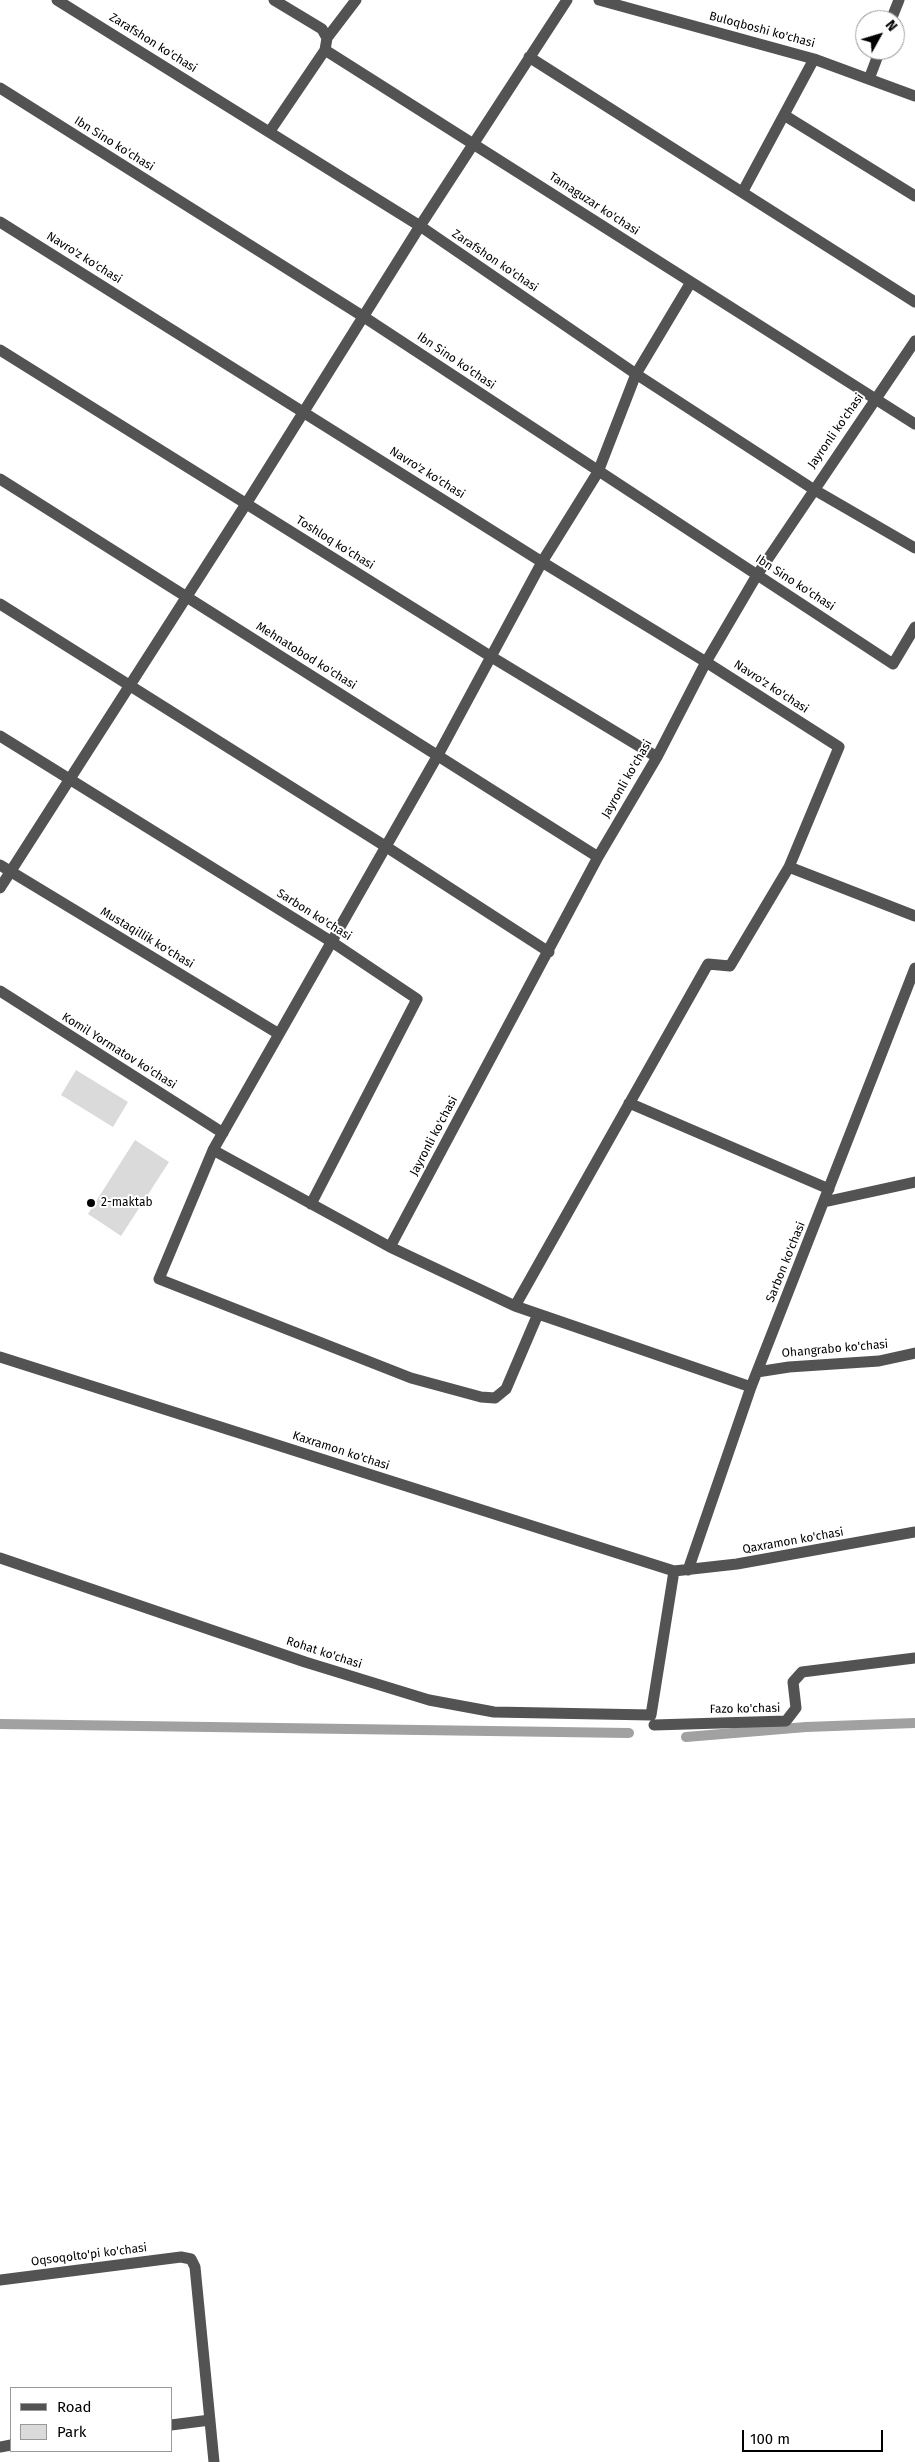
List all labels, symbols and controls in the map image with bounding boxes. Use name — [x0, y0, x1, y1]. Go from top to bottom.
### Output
street label: Buloqboshi ko'chasi — [708, 9, 816, 51]
street label: Zarafshon ko'chasi — [106, 10, 200, 76]
north arrow — [855, 10, 905, 60]
text: N — [882, 17, 901, 35]
street label: Ibn Sino ko'chasi — [71, 114, 157, 174]
street label: Tamaguzar ko'chasi — [546, 169, 642, 239]
street label: Zarafshon ko'chasi — [449, 227, 541, 295]
street label: Navro'z ko'chasi — [44, 229, 124, 287]
street label: Ibn Sino ko'chasi — [414, 329, 498, 393]
street label: Jayronli ko'chasi — [805, 391, 867, 471]
street label: Navro'z ko'chasi — [387, 444, 467, 502]
street label: Toshloq ko'chasi — [293, 513, 377, 573]
street label: Ibn Sino ko'chasi — [753, 552, 837, 614]
street label: Mehnatobod ko'chasi — [253, 619, 359, 693]
street label: Navro'z ko'chasi — [731, 658, 811, 716]
street label: Jayronli ko'chasi — [599, 737, 655, 821]
street label: Sarbon ko'chasi — [274, 886, 354, 944]
street label: Mustaqillik ko'chasi — [98, 904, 196, 972]
street label: Komil Yormatov ko'chasi — [59, 1010, 179, 1092]
street label: Jayronli ko'chasi — [407, 1094, 461, 1178]
place label: 2-maktab — [101, 1196, 153, 1210]
marker: 2-maktab — [85, 1197, 97, 1209]
street label: Sarbon ko'chasi — [763, 1220, 809, 1304]
street label: Ohangrabo ko'chasi — [781, 1337, 889, 1361]
street label: Kaxramon ko'chasi — [291, 1429, 391, 1473]
street label: Qaxramon ko'chasi — [741, 1525, 845, 1557]
street label: Rohat ko'chasi — [284, 1634, 364, 1672]
street label: Fazo ko'chasi — [710, 1701, 780, 1717]
street label: Oqsoqolto'pi ko'chasi — [30, 2241, 148, 2269]
legend — [10, 2387, 172, 2452]
text: Road — [57, 2398, 92, 2416]
scale bar — [745, 2420, 886, 2452]
text: Park — [57, 2423, 87, 2441]
text: 100 m — [750, 2430, 790, 2448]

